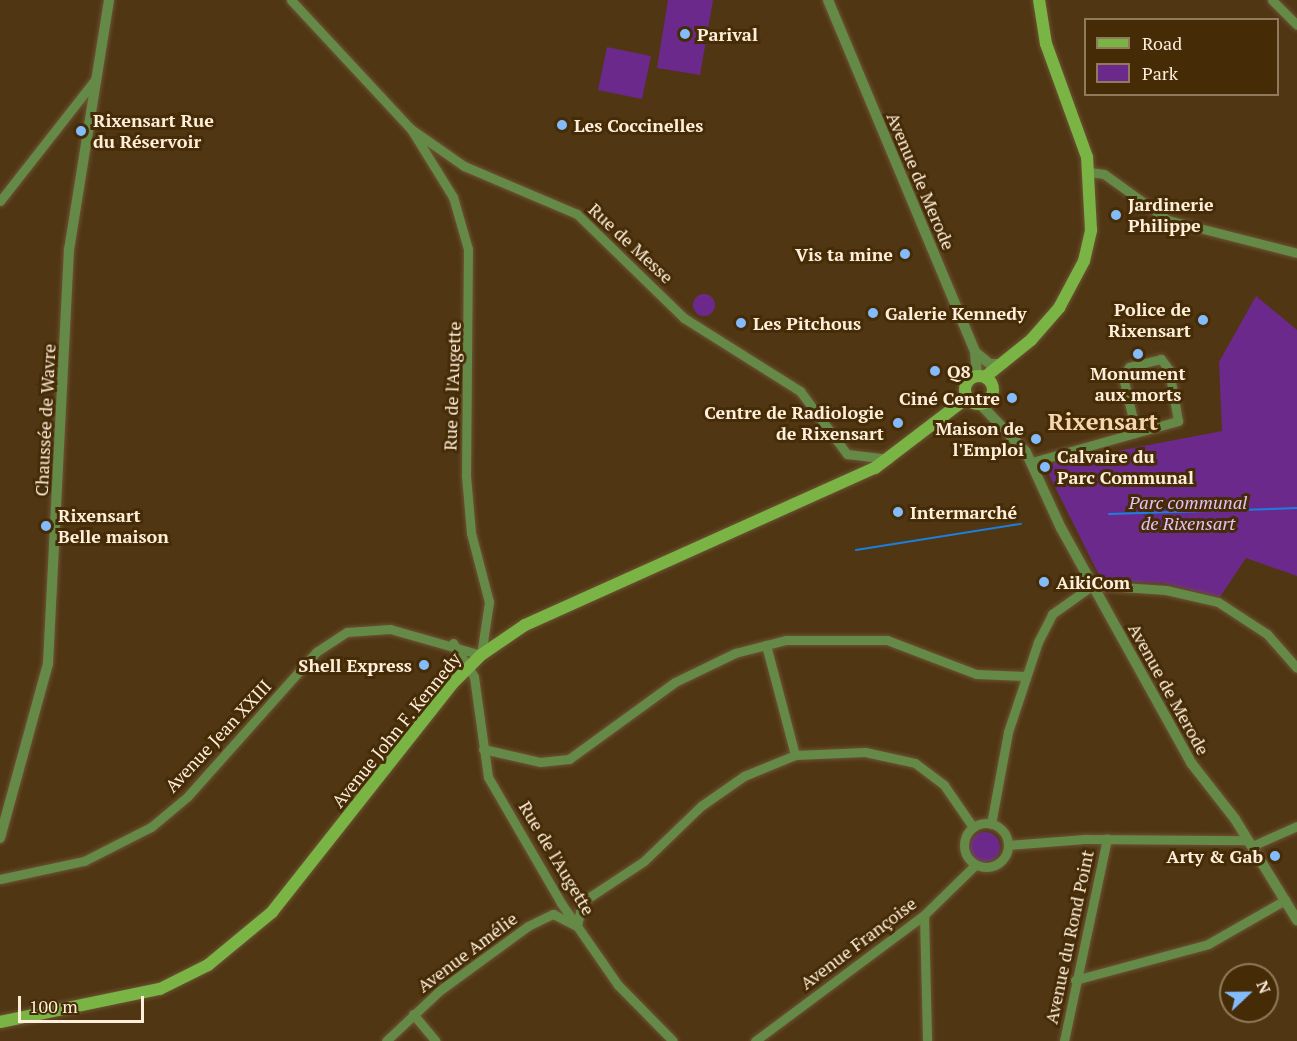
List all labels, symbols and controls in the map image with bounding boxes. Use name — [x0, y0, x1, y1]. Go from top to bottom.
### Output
legend — [1084, 18, 1279, 96]
place label: Parival — [697, 23, 758, 45]
marker: Parival — [678, 27, 692, 41]
text: Road — [1142, 31, 1182, 55]
text: Park — [1142, 61, 1178, 85]
street label: Avenue de Merode — [882, 109, 960, 253]
place label: Rixensart Rue du Réservoir — [93, 110, 214, 152]
place label: Les Coccinelles — [574, 114, 703, 136]
marker: Les Coccinelles — [555, 118, 569, 132]
marker: Rixensart Rue du Réservoir — [74, 124, 88, 138]
place label: Jardinerie Philippe — [1128, 194, 1214, 236]
street label: Rue de Messe — [584, 198, 678, 288]
marker: Jardinerie Philippe — [1109, 208, 1123, 222]
place label: Vis ta mine — [795, 243, 893, 265]
marker: Vis ta mine — [898, 247, 912, 261]
place label: Police de Rixensart — [1108, 299, 1191, 342]
place label: Galerie Kennedy — [885, 302, 1026, 324]
marker: Galerie Kennedy — [866, 306, 880, 320]
place label: Les Pitchous — [753, 312, 861, 334]
marker: Police de Rixensart — [1196, 313, 1210, 327]
marker: Les Pitchous — [734, 316, 748, 330]
street label: Rue de l'Augette — [439, 321, 465, 451]
street label: Chaussée de Wavre — [30, 343, 60, 497]
marker: Monument aux morts — [1131, 347, 1145, 361]
place label: Q8 — [947, 360, 971, 382]
place label: Monument aux morts — [1090, 363, 1186, 406]
marker: Q8 — [928, 364, 942, 378]
place label: Ciné Centre — [899, 387, 1000, 409]
marker: Ciné Centre — [1005, 391, 1019, 405]
place label: Centre de Radiologie de Rixensart — [704, 402, 884, 444]
district label: Rixensart — [1048, 408, 1158, 436]
marker: Centre de Radiologie de Rixensart — [889, 414, 907, 432]
place label: Maison de l'Emploi — [936, 418, 1024, 460]
marker: Maison de l'Emploi — [1029, 432, 1043, 446]
place label: Calvaire du Parc Communal — [1057, 446, 1194, 488]
marker: Calvaire du Parc Communal — [1038, 460, 1052, 474]
park label: Parc communal de Rixensart — [1129, 492, 1247, 534]
place label: Intermarché — [910, 501, 1017, 523]
place label: Rixensart Belle maison — [58, 505, 169, 548]
marker: Intermarché — [891, 505, 905, 519]
marker: Rixensart Belle maison — [39, 519, 53, 533]
place label: AikiCom — [1056, 571, 1130, 593]
marker: AikiCom — [1037, 575, 1051, 589]
street label: Avenue de Merode — [1124, 619, 1214, 759]
street label: Avenue John F. Kennedy — [327, 648, 465, 812]
place label: Shell Express — [298, 654, 412, 676]
marker: Shell Express — [417, 658, 431, 672]
street label: Avenue Jean XXIII — [160, 675, 276, 797]
street label: Rue de l'Augette — [514, 797, 600, 919]
place label: Arty & Gab — [1166, 845, 1263, 867]
street label: Avenue du Rond Point — [1040, 848, 1098, 1026]
marker: Arty & Gab — [1268, 849, 1282, 863]
street label: Avenue Françoise — [796, 892, 920, 994]
street label: Avenue Amélie — [413, 907, 521, 997]
north arrow — [1219, 963, 1279, 1023]
text: N — [1251, 977, 1276, 997]
scale bar — [21, 984, 147, 1022]
text: 100 m — [29, 994, 78, 1018]

